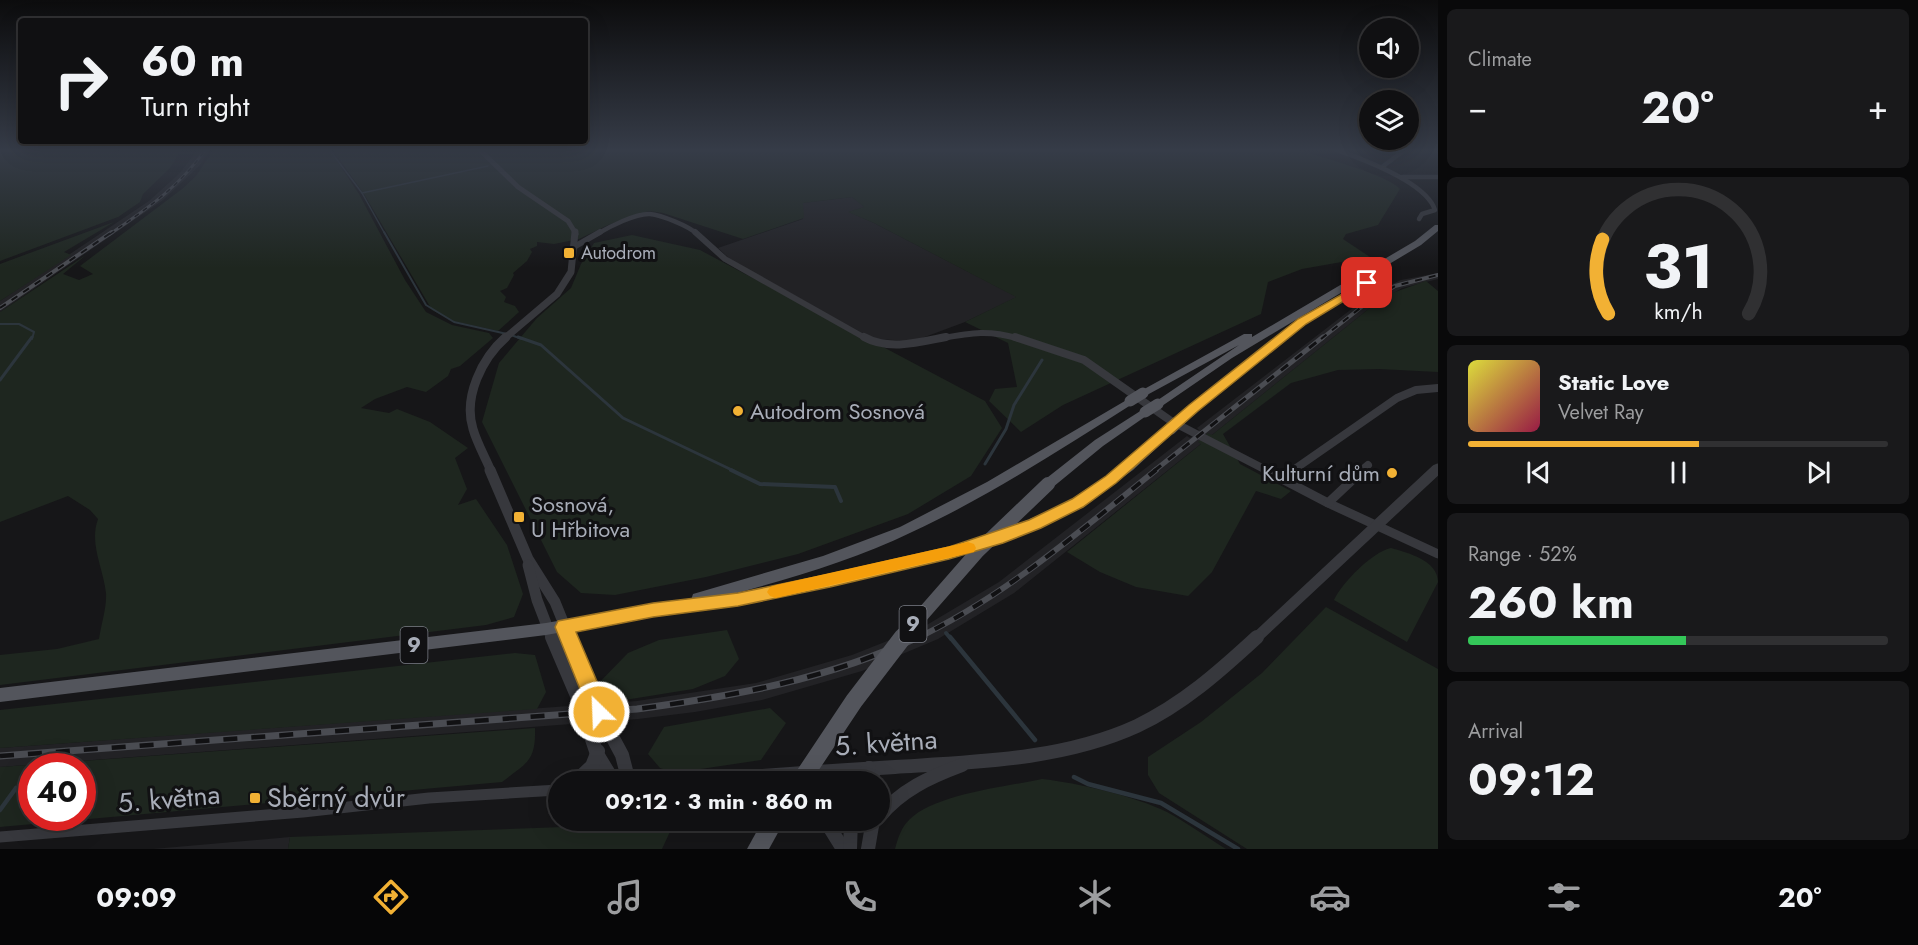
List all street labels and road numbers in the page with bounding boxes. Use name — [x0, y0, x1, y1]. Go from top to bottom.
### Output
road number: 9 — [900, 606, 926, 642]
road number: 9 — [400, 627, 428, 663]
street label: 5. května — [833, 719, 939, 766]
street label: 5. května — [116, 775, 222, 822]

